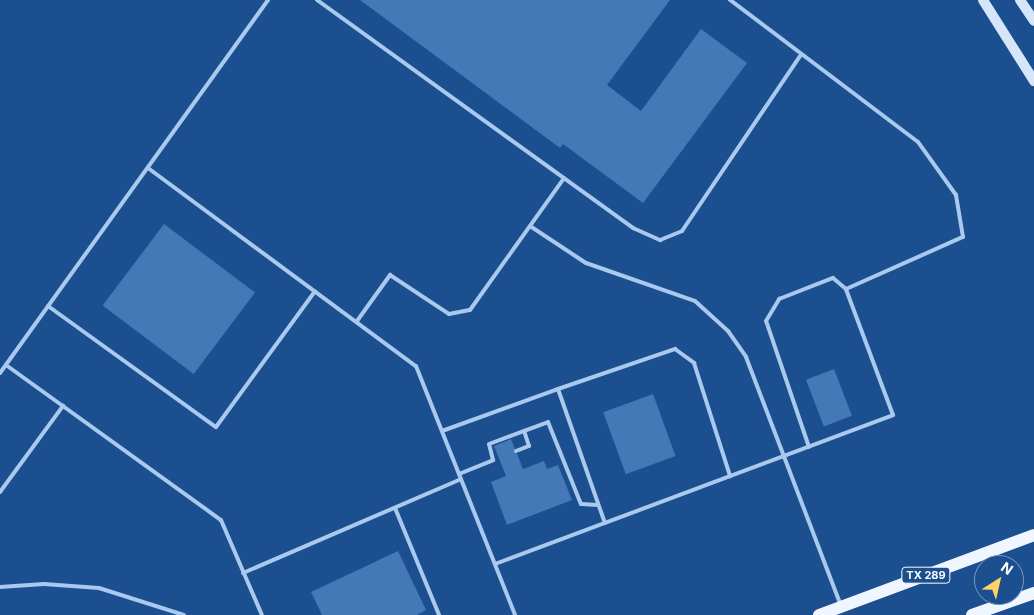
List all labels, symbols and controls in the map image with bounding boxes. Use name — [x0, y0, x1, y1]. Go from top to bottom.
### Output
north arrow — [974, 555, 1024, 605]
text: N — [998, 558, 1017, 578]
road number: TX 289 — [901, 566, 951, 584]

